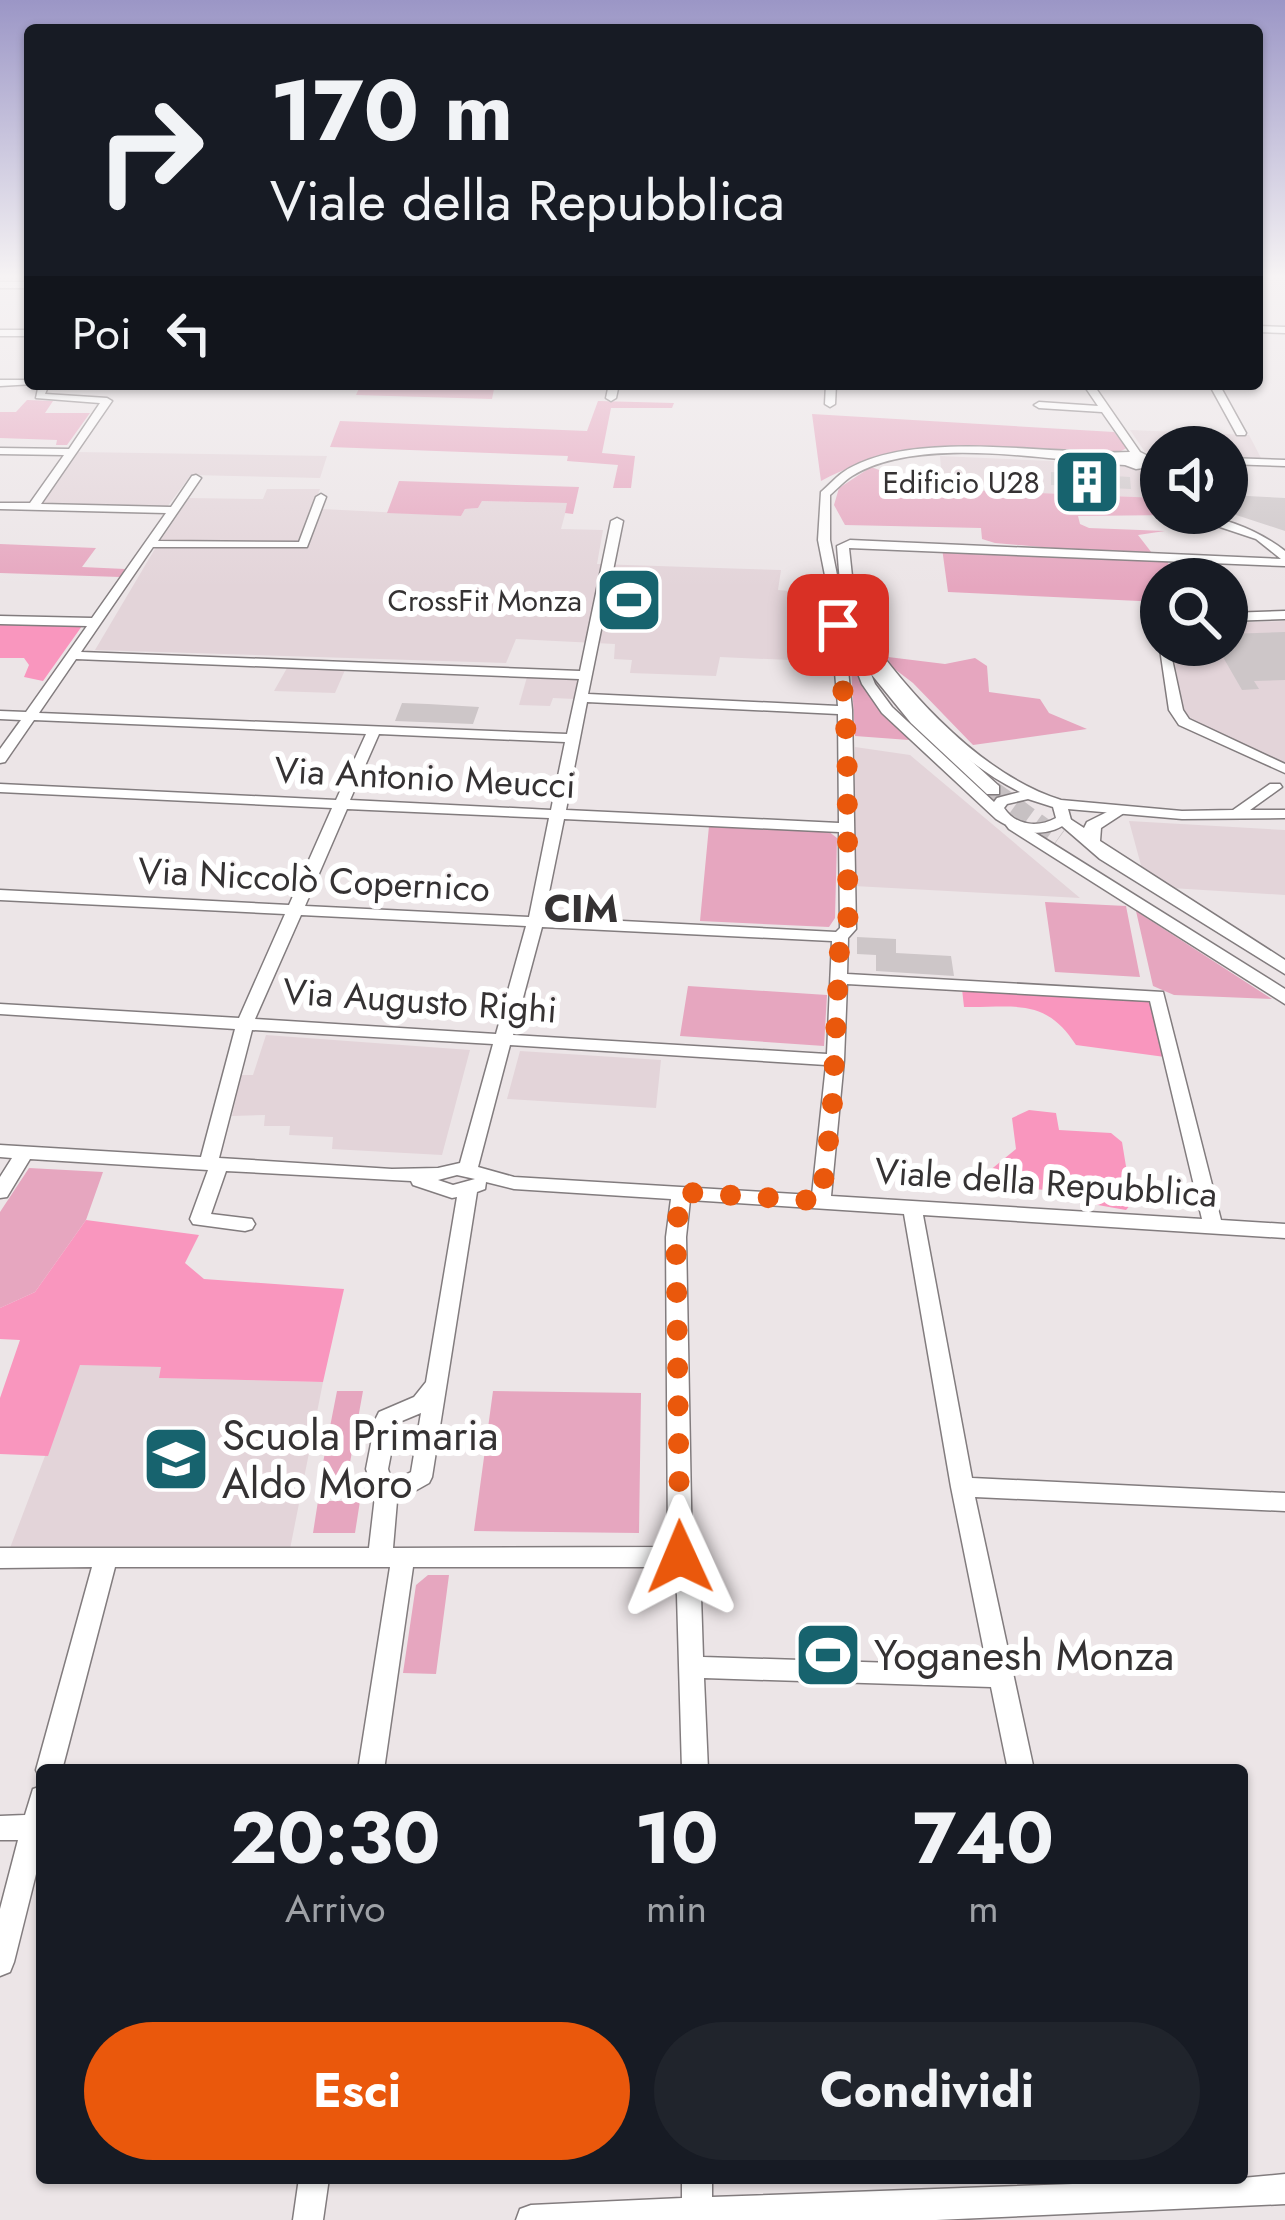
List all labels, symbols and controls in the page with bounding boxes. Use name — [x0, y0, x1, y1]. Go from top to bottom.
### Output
text: 170 m — [270, 50, 513, 172]
icon: right — [72, 72, 228, 228]
text: Viale della Repubblica — [270, 162, 785, 240]
icon: left — [156, 300, 222, 366]
text: Poi — [72, 301, 132, 366]
map controls — [1140, 426, 1248, 666]
button: sound — [1140, 426, 1248, 534]
building icon: Edificio U28 — [1052, 447, 1122, 517]
place label: Edificio U28 — [882, 461, 1040, 504]
button: search — [1140, 558, 1248, 666]
sports icon: CrossFit Monza — [594, 565, 664, 635]
pin — [787, 574, 889, 676]
place label: CrossFit Monza — [387, 579, 582, 622]
icon: arrive — [805, 592, 871, 658]
street label: Via Antonio Meucci — [273, 743, 577, 811]
street label: Via Niccolò Copernico — [137, 844, 491, 914]
district label: CIM — [544, 880, 618, 937]
street label: Via Augusto Righi — [281, 964, 559, 1036]
street label: Viale della Repubblica — [873, 1144, 1219, 1220]
place label: Scuola Primaria Aldo Moro — [222, 1405, 499, 1514]
school or university icon: Scuola Primaria Aldo Moro — [141, 1424, 211, 1494]
position arrow — [617, 1494, 743, 1620]
sports icon: Yoganesh Monza — [793, 1620, 863, 1690]
place label: Yoganesh Monza — [874, 1625, 1174, 1686]
text: 20:30 — [230, 1786, 440, 1890]
text: 10 — [634, 1786, 719, 1890]
text: 740 — [913, 1786, 1054, 1890]
text: Arrivo — [285, 1880, 385, 1937]
text: min — [646, 1880, 707, 1937]
text: m — [968, 1880, 999, 1937]
button: Esci — [84, 2022, 630, 2160]
button: Condividi — [654, 2022, 1200, 2160]

